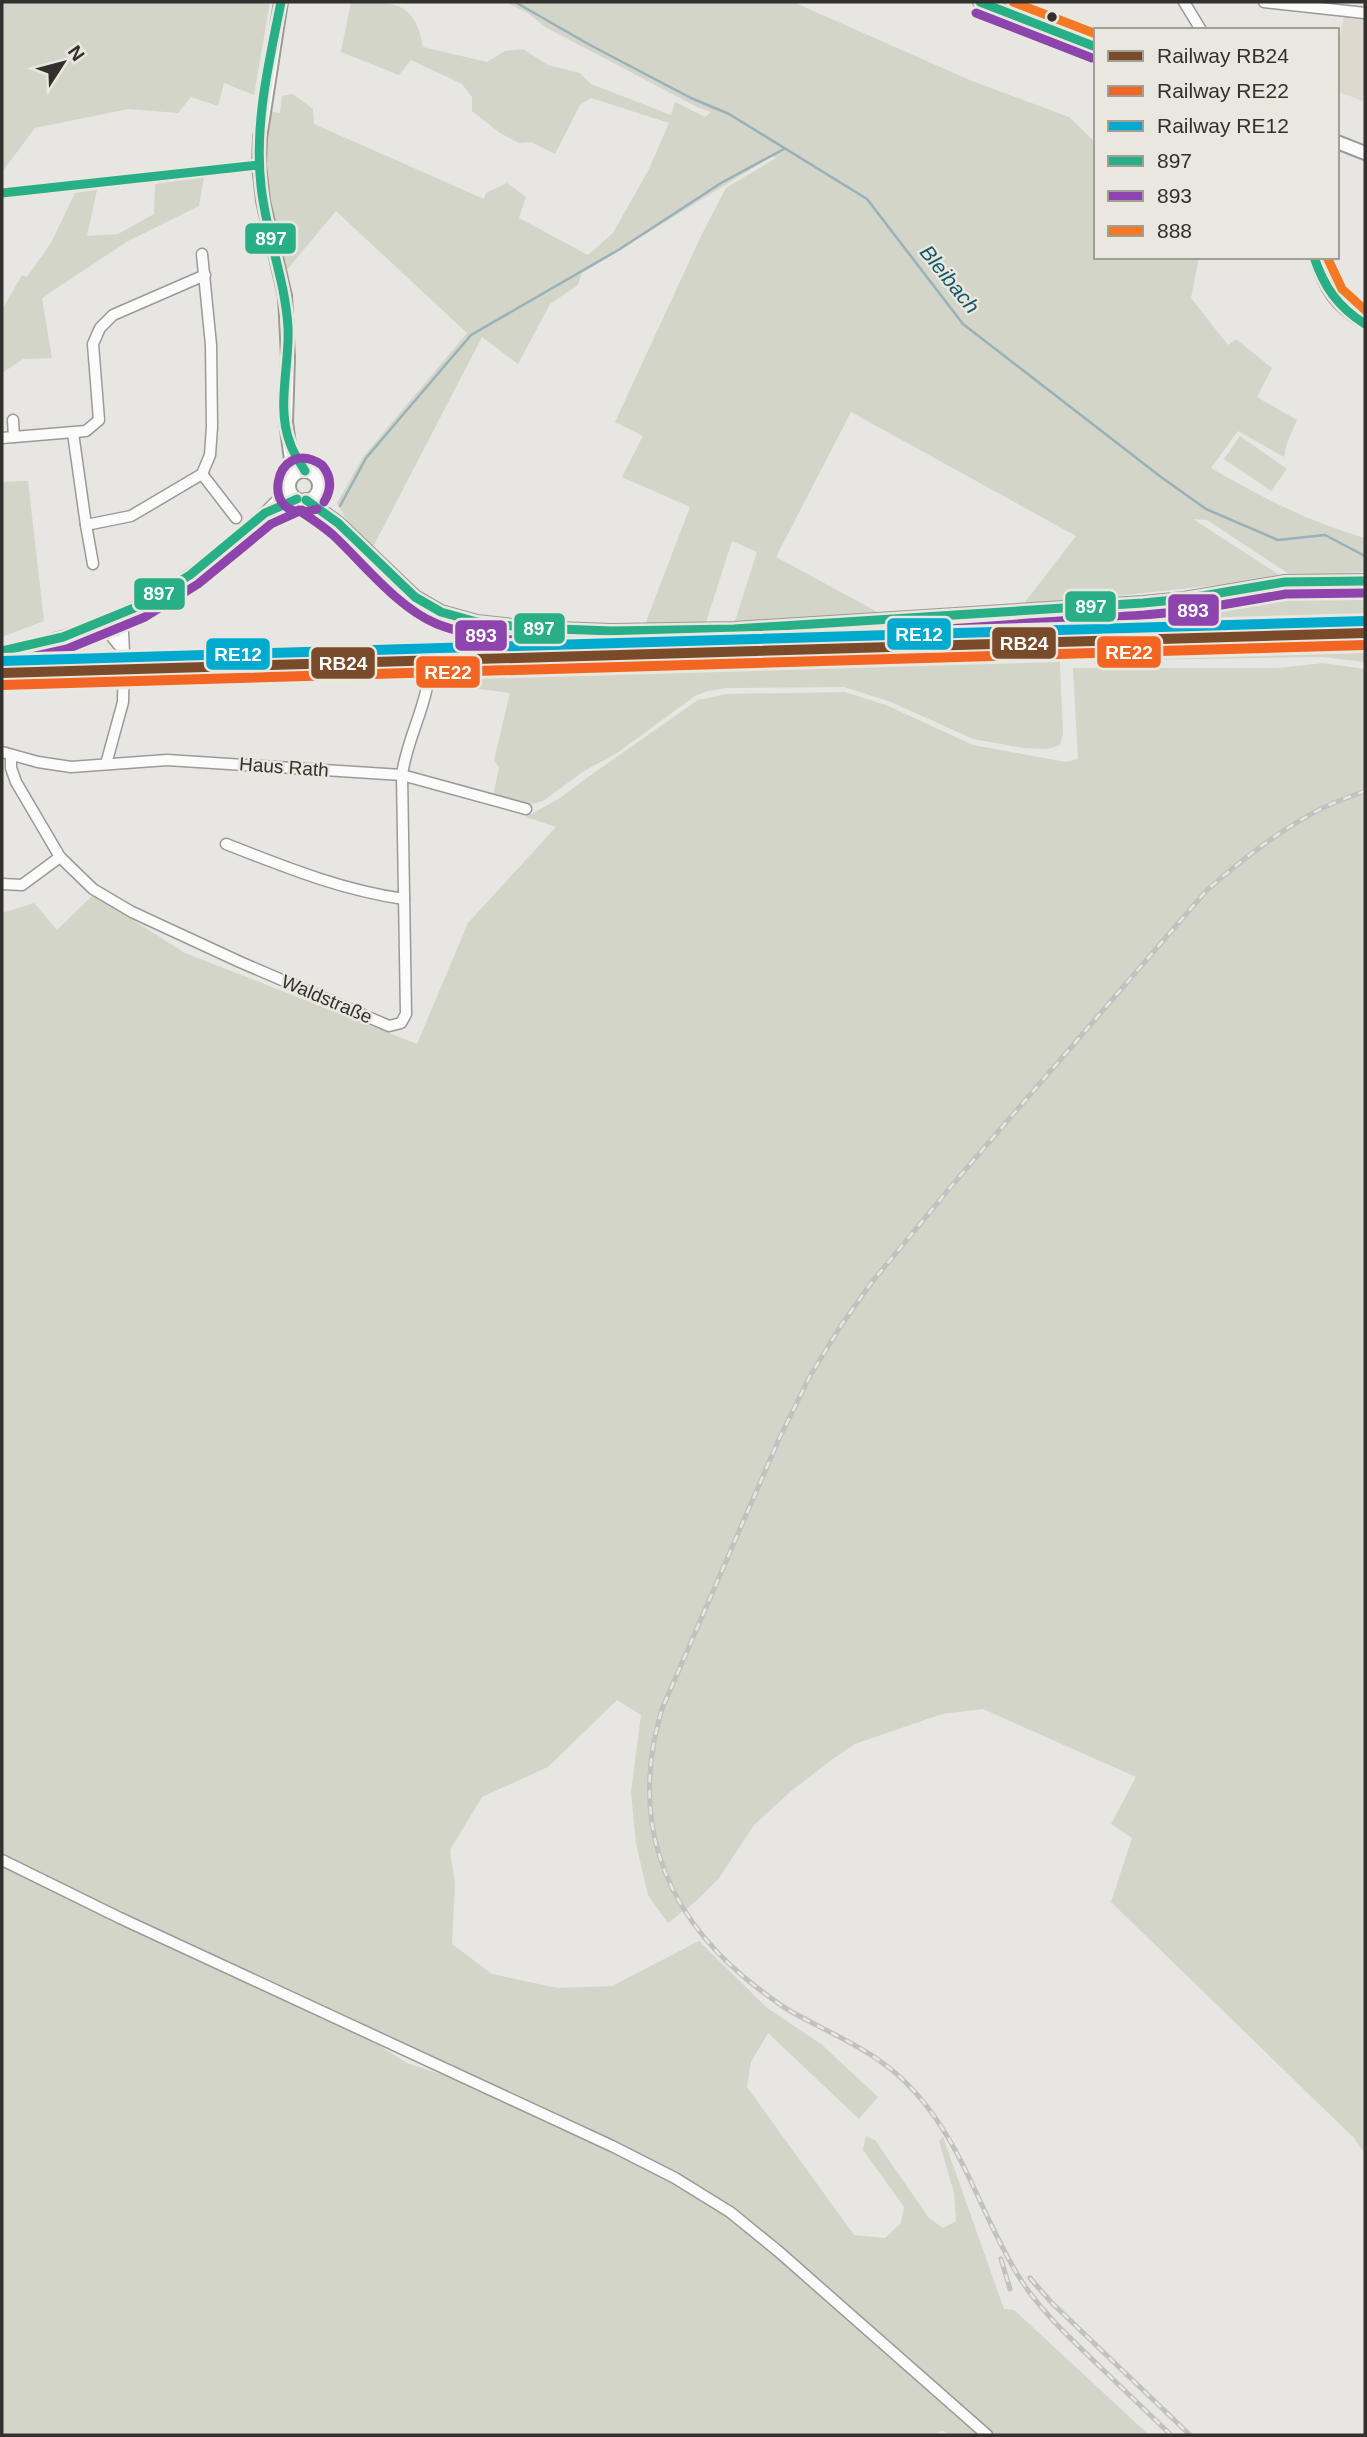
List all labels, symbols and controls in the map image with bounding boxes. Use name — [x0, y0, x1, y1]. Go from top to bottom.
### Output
unlabelled marker — [1045, 10, 1059, 24]
north arrow — [28, 28, 98, 98]
legend — [1094, 28, 1339, 259]
text: N — [64, 42, 89, 65]
text: Railway RB24 — [1157, 44, 1289, 67]
text: Railway RE22 — [1157, 79, 1289, 102]
text: Railway RE12 — [1157, 114, 1289, 137]
text: 897 — [1157, 149, 1192, 172]
text: 893 — [1157, 184, 1192, 207]
text: 888 — [1157, 219, 1192, 242]
line badge: 897 — [244, 222, 297, 255]
text: 897 — [255, 228, 287, 249]
water label: Bleibach — [916, 240, 984, 318]
line badge: 897 — [133, 577, 186, 611]
text: 897 — [143, 583, 175, 604]
line badge: 897 — [1064, 590, 1117, 623]
line badge: 893 — [1167, 593, 1220, 627]
text: 897 — [1075, 596, 1107, 617]
text: 893 — [1177, 600, 1209, 621]
line badge: 897 — [513, 612, 566, 645]
line badge: RE12 — [886, 617, 952, 651]
text: 897 — [523, 618, 555, 639]
line badge: 893 — [454, 619, 508, 652]
text: RE12 — [895, 624, 943, 645]
text: 893 — [465, 625, 497, 646]
line badge: RB24 — [991, 626, 1057, 660]
text: RB24 — [1000, 633, 1049, 654]
line badge: RE22 — [1096, 635, 1162, 669]
line badge: RE12 — [205, 637, 271, 671]
text: RE22 — [1105, 642, 1153, 663]
text: RE12 — [214, 644, 262, 665]
line badge: RB24 — [310, 646, 376, 680]
text: RB24 — [319, 653, 368, 674]
line badge: RE22 — [415, 655, 481, 689]
text: RE22 — [424, 662, 472, 683]
street label: Haus Rath — [238, 753, 330, 781]
street label: Waldstraße — [279, 970, 375, 1028]

